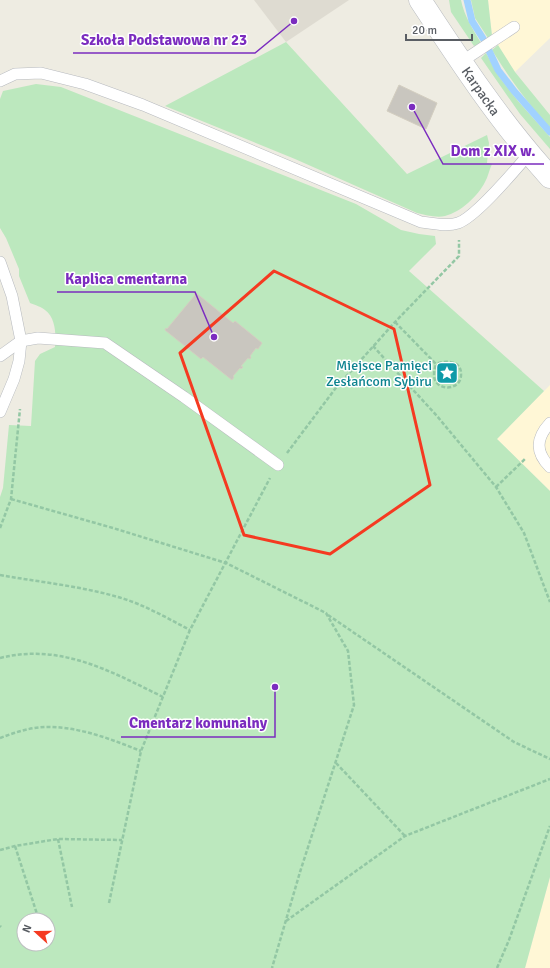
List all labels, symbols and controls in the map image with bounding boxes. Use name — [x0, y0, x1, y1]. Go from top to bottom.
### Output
scale bar — [406, 16, 472, 42]
text: 20 m — [412, 23, 437, 38]
callout: Szkoła Podstawowa nr 23 — [73, 26, 255, 53]
text: Szkoła Podstawowa nr 23 — [81, 31, 247, 49]
street label: Karpacka — [458, 64, 504, 119]
callout: Dom z XIX w. — [443, 137, 544, 164]
text: Dom z XIX w. — [451, 142, 535, 160]
callout: Kaplica cmentarna — [57, 265, 195, 292]
text: Kaplica cmentarna — [65, 270, 187, 288]
place label: Miejsce Pamięci Zesłańcom Sybiru — [326, 357, 432, 390]
place icon: Miejsce Pamięci Zesłańcom Sybiru — [434, 360, 460, 386]
callout: Cmentarz komunalny — [121, 710, 275, 737]
text: Cmentarz komunalny — [129, 714, 268, 732]
north arrow — [16, 912, 56, 952]
text: N — [20, 923, 35, 934]

